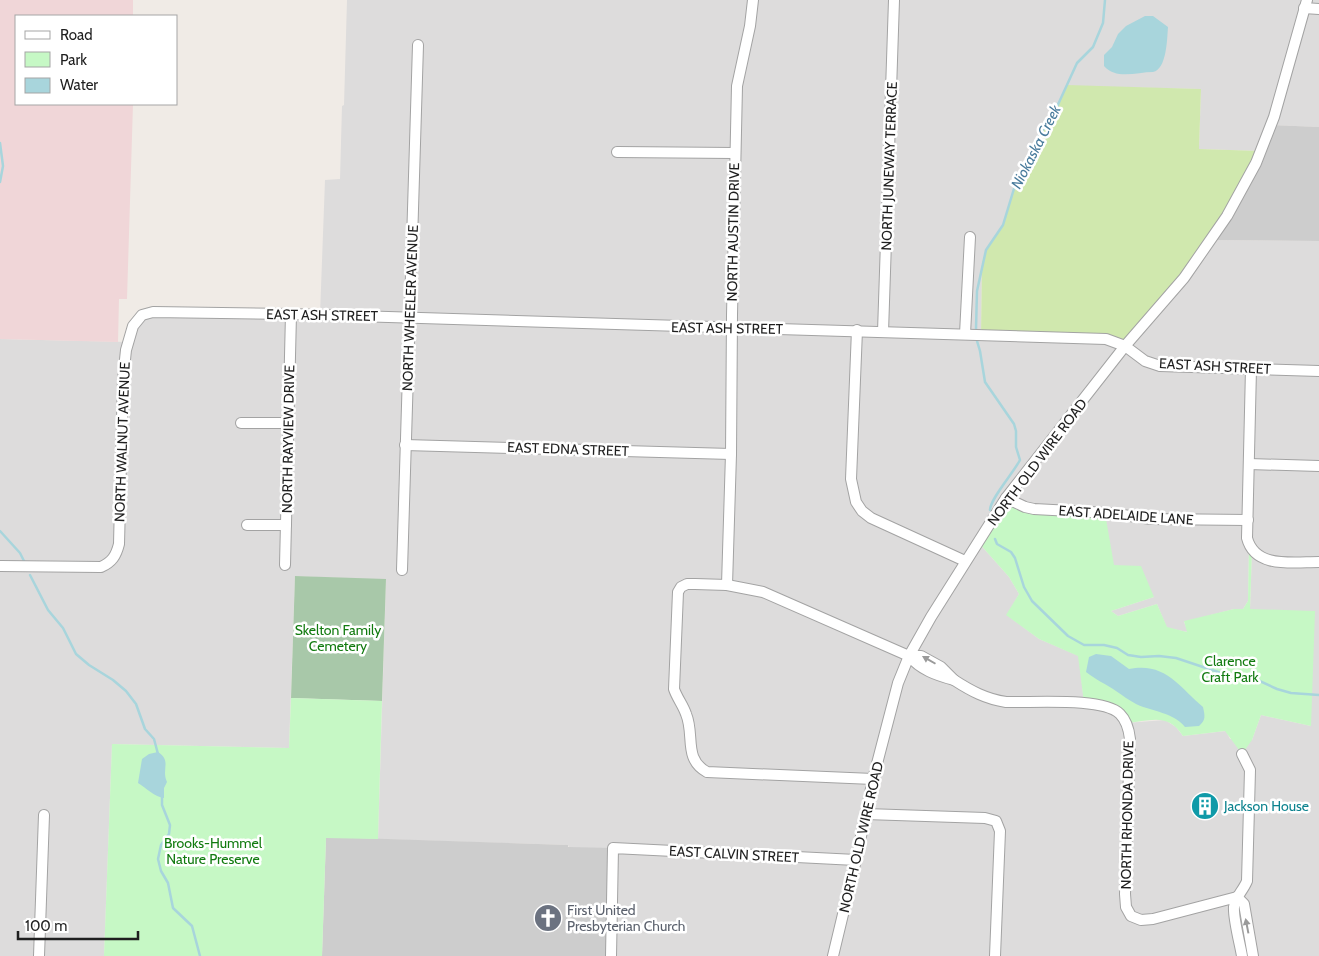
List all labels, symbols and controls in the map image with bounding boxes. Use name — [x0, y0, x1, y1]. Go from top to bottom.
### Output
legend — [15, 15, 178, 105]
text: Road — [60, 26, 93, 44]
text: Park — [60, 51, 87, 69]
text: Water — [60, 76, 98, 94]
street label: NORTH JUNEWAY TERRACE — [877, 81, 901, 251]
water label: Niokaska Creek — [1007, 102, 1065, 192]
street label: NORTH AUSTIN DRIVE — [723, 162, 743, 301]
street label: NORTH WHEELER AVENUE — [398, 224, 422, 391]
street label: EAST ASH STREET — [266, 305, 379, 325]
street label: EAST ASH STREET — [671, 318, 784, 338]
street label: EAST ASH STREET — [1159, 354, 1272, 378]
street label: NORTH WALNUT AVENUE — [110, 361, 134, 522]
street label: NORTH RAYVIEW DRIVE — [278, 364, 298, 513]
street label: NORTH OLD WIRE ROAD — [983, 395, 1091, 529]
street label: EAST EDNA STREET — [507, 438, 630, 460]
street label: EAST ADELAIDE LANE — [1058, 501, 1194, 529]
park label: Skelton Family Cemetery — [295, 621, 381, 655]
park label: Clarence Craft Park — [1201, 652, 1259, 686]
one-way arrow — [922, 656, 935, 665]
street label: NORTH RHONDA DRIVE — [1117, 740, 1137, 889]
street label: NORTH OLD WIRE ROAD — [835, 760, 887, 914]
building icon: Jackson House — [1190, 791, 1220, 821]
place label: Jackson House — [1223, 797, 1309, 815]
park label: Brooks-Hummel Nature Preserve — [164, 834, 263, 868]
street label: EAST CALVIN STREET — [669, 842, 800, 866]
place label: First United Presbyterian Church — [567, 901, 685, 935]
church icon: First United Presbyterian Church — [533, 903, 563, 933]
scale bar — [18, 908, 138, 940]
text: 100 m — [25, 917, 67, 935]
one-way arrow — [1243, 917, 1251, 933]

